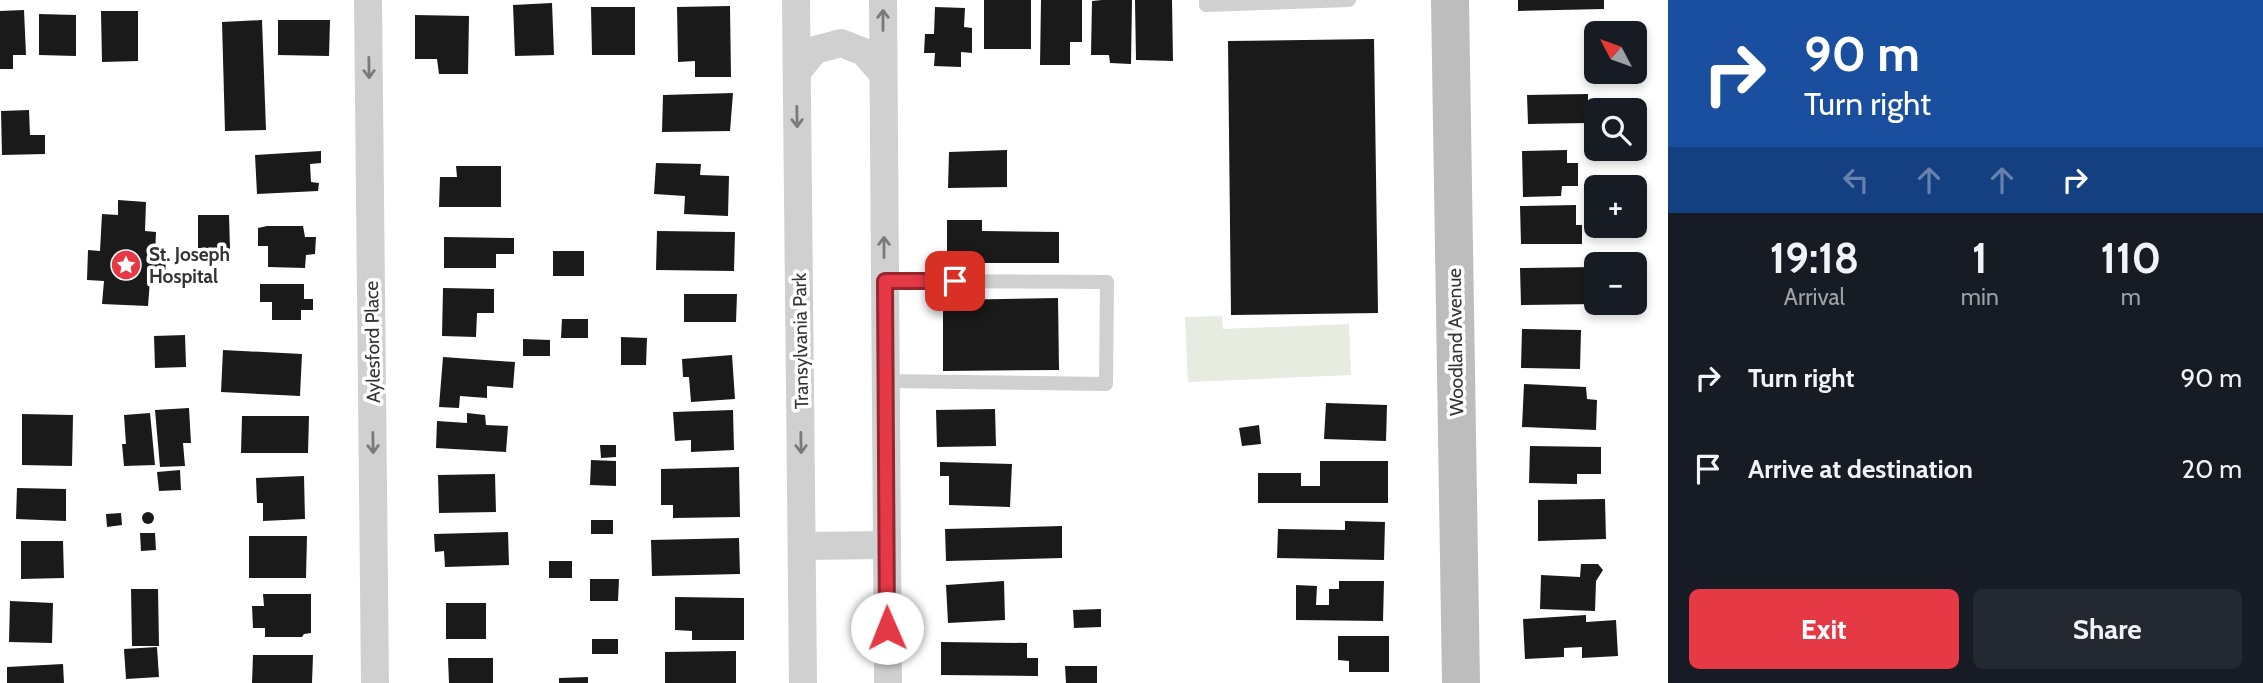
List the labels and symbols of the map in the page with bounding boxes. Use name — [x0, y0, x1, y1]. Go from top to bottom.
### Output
one-way arrow — [876, 9, 890, 32]
north arrow — [1584, 21, 1647, 84]
one-way arrow — [362, 56, 375, 79]
one-way arrow — [791, 105, 804, 128]
one-way arrow — [878, 236, 891, 259]
place label: St. Joseph Hospital — [149, 243, 230, 288]
place icon: St. Joseph Hospital — [109, 248, 143, 282]
pin — [925, 251, 985, 311]
street label: Woodland Avenue — [1443, 268, 1468, 416]
street label: Transylvania Park — [788, 272, 813, 409]
street label: Aylesford Place — [360, 280, 385, 403]
one-way arrow — [366, 431, 380, 454]
one-way arrow — [794, 431, 808, 454]
position arrow — [850, 591, 924, 665]

